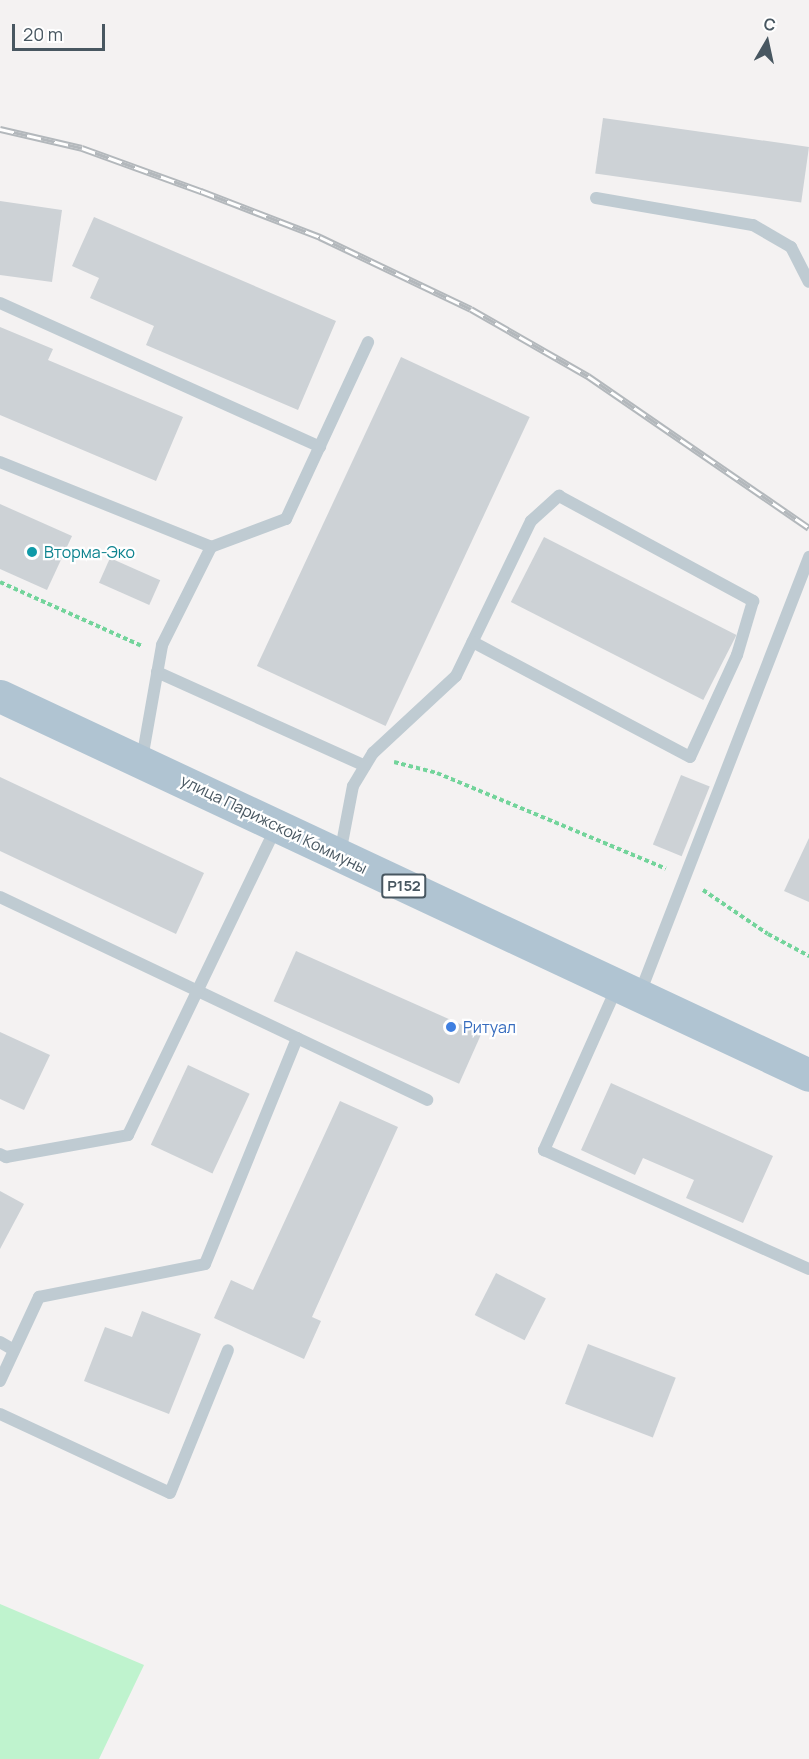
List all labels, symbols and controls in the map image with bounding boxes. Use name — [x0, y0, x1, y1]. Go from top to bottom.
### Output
scale bar — [15, 12, 108, 50]
north arrow — [737, 12, 797, 72]
text: С — [762, 12, 777, 36]
text: 20 m — [23, 22, 63, 46]
place label: Вторма-Эко — [44, 542, 135, 562]
marker: Вторма-Эко — [25, 545, 39, 559]
street label: улица Парижской Коммуны — [178, 770, 370, 878]
road number: Р152 — [380, 874, 428, 898]
place label: Ритуал — [463, 1017, 516, 1037]
marker: Ритуал — [444, 1020, 458, 1034]

